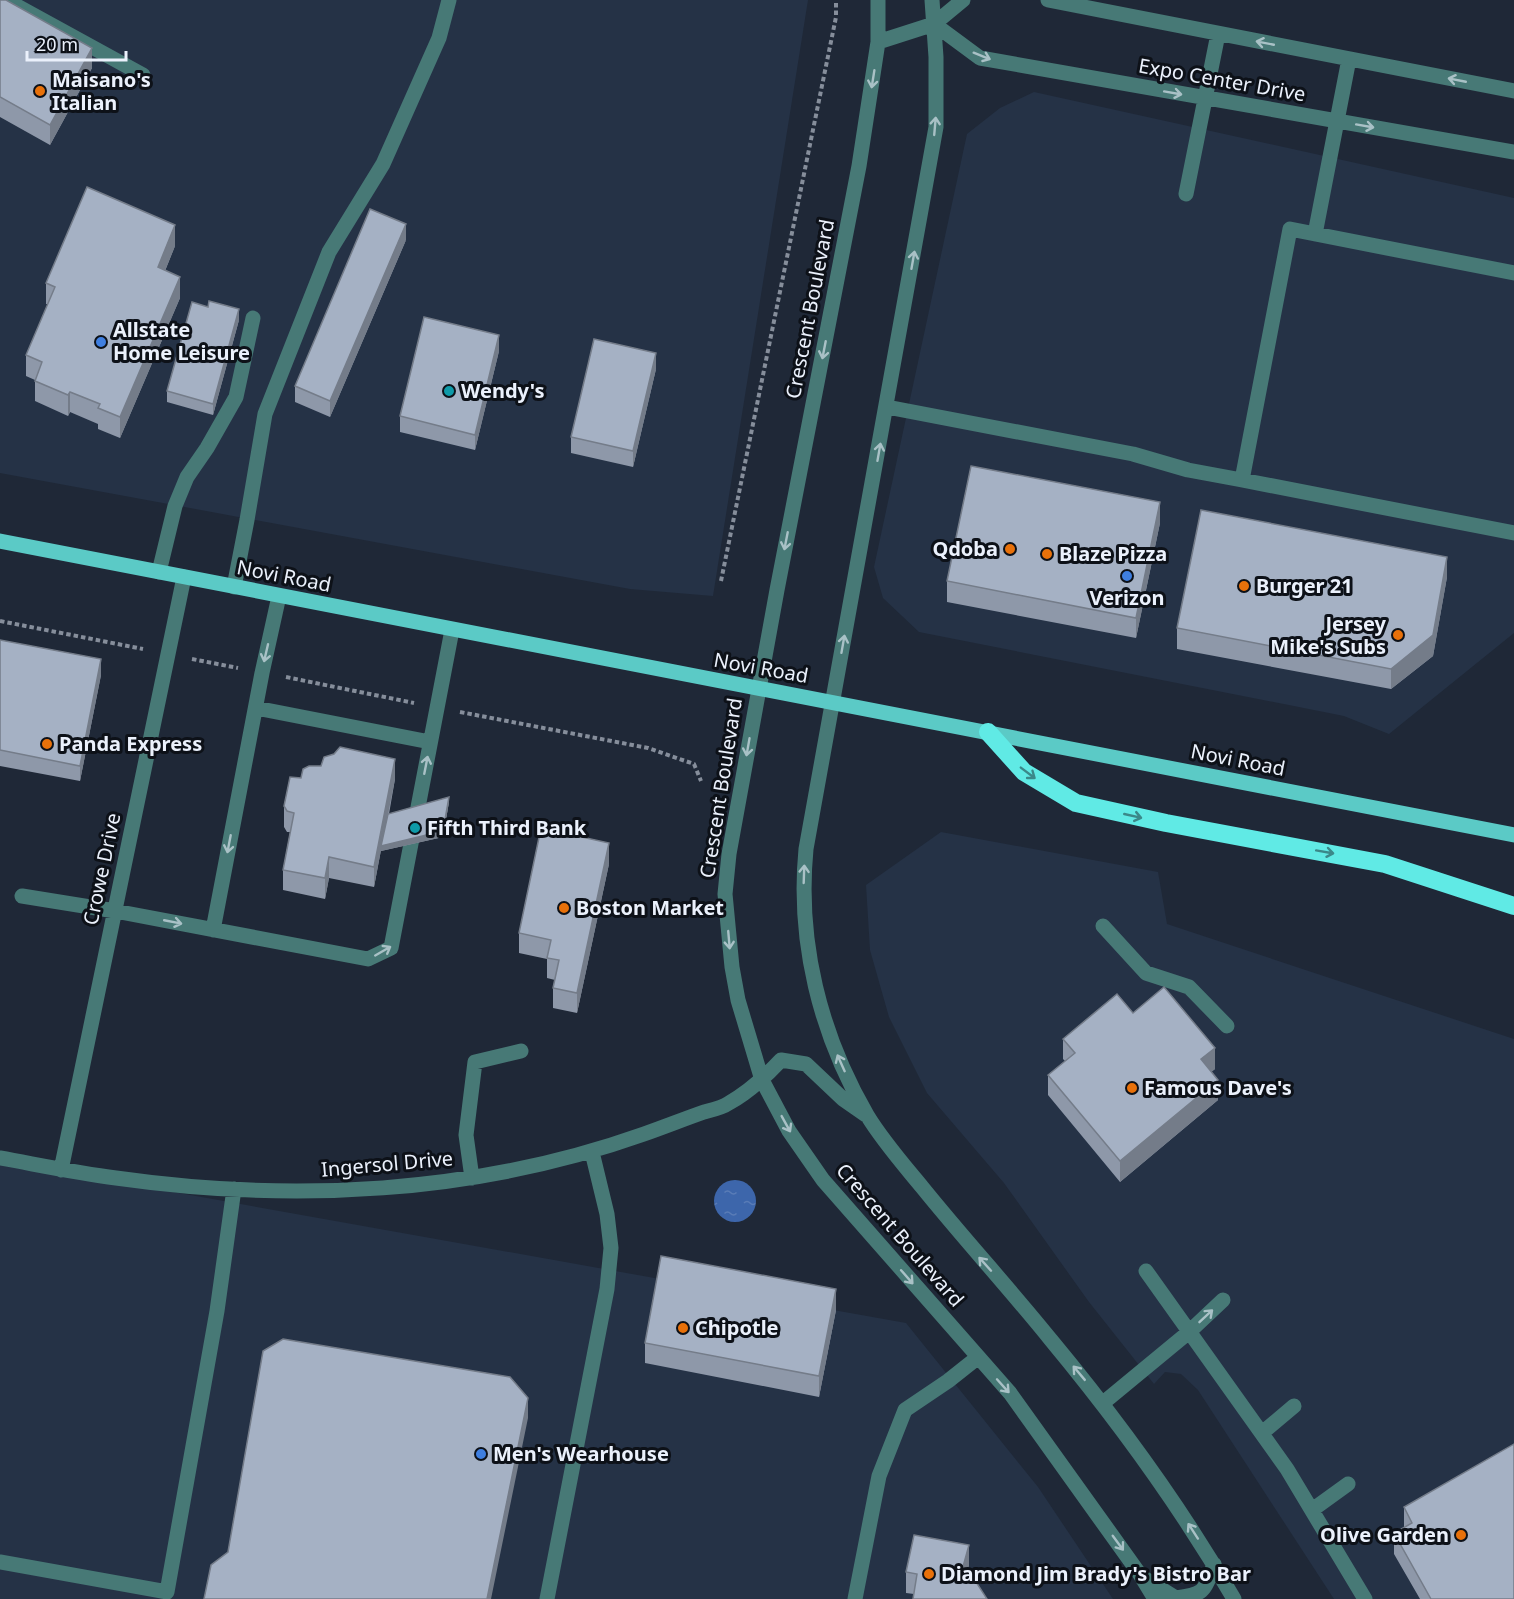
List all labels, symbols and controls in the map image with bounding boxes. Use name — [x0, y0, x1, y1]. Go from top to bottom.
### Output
scale bar — [27, 24, 126, 62]
text: 20 m — [36, 32, 78, 56]
one-way arrow — [1256, 37, 1275, 48]
one-way arrow — [973, 52, 991, 63]
street label: Expo Center Drive — [1137, 52, 1308, 107]
place label: Maisano's Italian — [52, 66, 151, 116]
one-way arrow — [867, 69, 878, 88]
one-way arrow — [1447, 74, 1467, 85]
marker: Maisano's Italian — [33, 84, 47, 98]
one-way arrow — [1163, 88, 1183, 99]
one-way arrow — [930, 116, 941, 136]
one-way arrow — [1355, 121, 1375, 132]
street label: Crescent Boulevard — [779, 217, 840, 401]
one-way arrow — [908, 251, 919, 271]
place label: Allstate Home Leisure — [113, 316, 250, 366]
marker: Allstate Home Leisure — [94, 335, 108, 349]
one-way arrow — [818, 339, 829, 359]
place label: Wendy's — [461, 377, 545, 404]
marker: Wendy's — [442, 384, 456, 398]
one-way arrow — [873, 443, 884, 463]
one-way arrow — [780, 531, 791, 550]
place label: Qdoba — [932, 535, 998, 562]
place label: Blaze Pizza — [1059, 540, 1167, 567]
marker: Qdoba — [1003, 542, 1017, 556]
marker: Blaze Pizza — [1040, 547, 1054, 561]
street label: Novi Road — [235, 553, 334, 598]
marker: Verizon — [1120, 569, 1134, 583]
place label: Burger 21 — [1256, 572, 1353, 599]
marker: Burger 21 — [1237, 579, 1251, 593]
place label: Verizon — [1090, 584, 1164, 611]
place label: Jersey Mike's Subs — [1270, 610, 1387, 660]
marker: Jersey Mike's Subs — [1391, 628, 1405, 642]
one-way arrow — [838, 635, 849, 655]
one-way arrow — [260, 643, 272, 662]
street label: Novi Road — [712, 646, 810, 689]
street label: Crescent Boulevard — [693, 696, 748, 880]
place label: Panda Express — [59, 730, 202, 757]
one-way arrow — [742, 736, 753, 756]
marker: Panda Express — [40, 737, 54, 751]
street label: Novi Road — [1189, 737, 1288, 782]
one-way arrow — [421, 756, 432, 775]
one-way arrow — [1020, 766, 1036, 779]
street label: Crowe Drive — [76, 810, 127, 927]
one-way arrow — [1124, 810, 1143, 822]
place label: Fifth Third Bank — [427, 814, 587, 841]
marker: Fifth Third Bank — [408, 821, 422, 835]
one-way arrow — [223, 834, 234, 854]
one-way arrow — [1314, 847, 1334, 858]
one-way arrow — [799, 865, 810, 885]
place label: Boston Market — [576, 894, 724, 921]
marker: Boston Market — [557, 901, 571, 915]
one-way arrow — [162, 917, 182, 928]
one-way arrow — [724, 929, 735, 949]
one-way arrow — [374, 945, 391, 957]
one-way arrow — [835, 1055, 847, 1073]
place label: Famous Dave's — [1144, 1074, 1292, 1101]
marker: Famous Dave's — [1125, 1081, 1139, 1095]
one-way arrow — [781, 1115, 792, 1133]
street label: Ingersol Drive — [320, 1144, 454, 1183]
street label: Crescent Boulevard — [830, 1157, 970, 1312]
one-way arrow — [978, 1257, 992, 1272]
one-way arrow — [900, 1269, 914, 1284]
one-way arrow — [1198, 1309, 1213, 1323]
place label: Chipotle — [695, 1314, 779, 1341]
marker: Chipotle — [676, 1321, 690, 1335]
one-way arrow — [1072, 1366, 1086, 1381]
one-way arrow — [996, 1378, 1010, 1393]
place label: Men's Wearhouse — [493, 1440, 669, 1467]
marker: Men's Wearhouse — [474, 1447, 488, 1461]
place label: Olive Garden — [1320, 1521, 1449, 1548]
one-way arrow — [1187, 1524, 1199, 1540]
marker: Olive Garden — [1454, 1528, 1468, 1542]
one-way arrow — [1111, 1535, 1124, 1551]
place label: Diamond Jim Brady's Bistro Bar — [941, 1560, 1251, 1587]
marker: Diamond Jim Brady's Bistro Bar — [922, 1567, 936, 1581]

